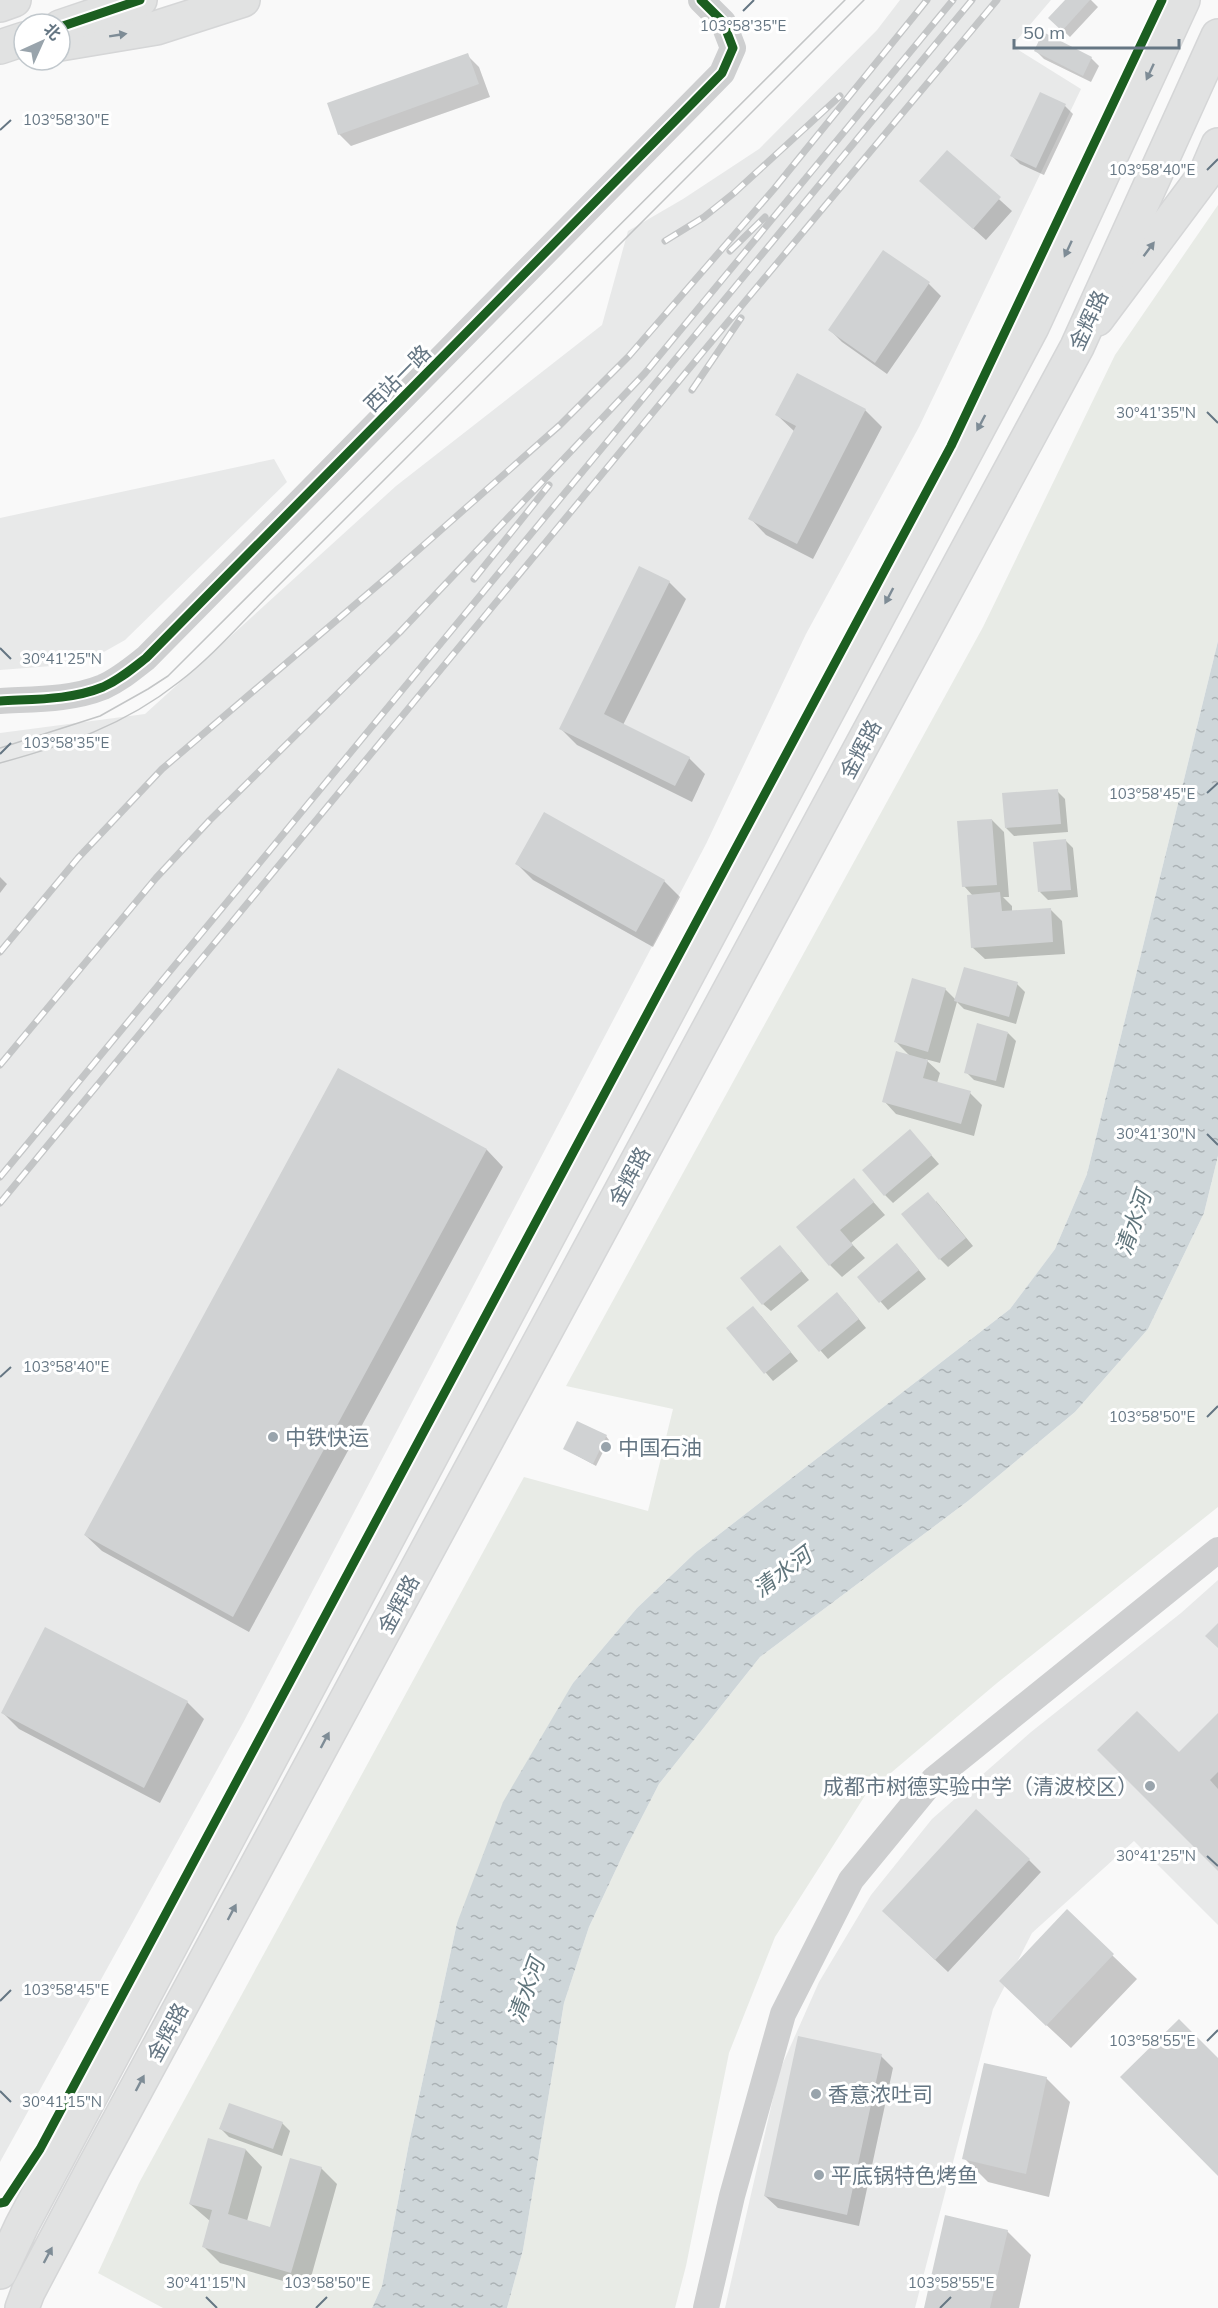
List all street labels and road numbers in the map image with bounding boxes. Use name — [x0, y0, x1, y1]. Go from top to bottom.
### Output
street label: 金辉路 — [1063, 286, 1113, 354]
street label: 西站一路 — [358, 339, 436, 417]
street label: 金辉路 — [834, 715, 886, 783]
street label: 金辉路 — [603, 1142, 655, 1210]
street label: 金辉路 — [372, 1570, 424, 1638]
street label: 金辉路 — [141, 1998, 193, 2066]

